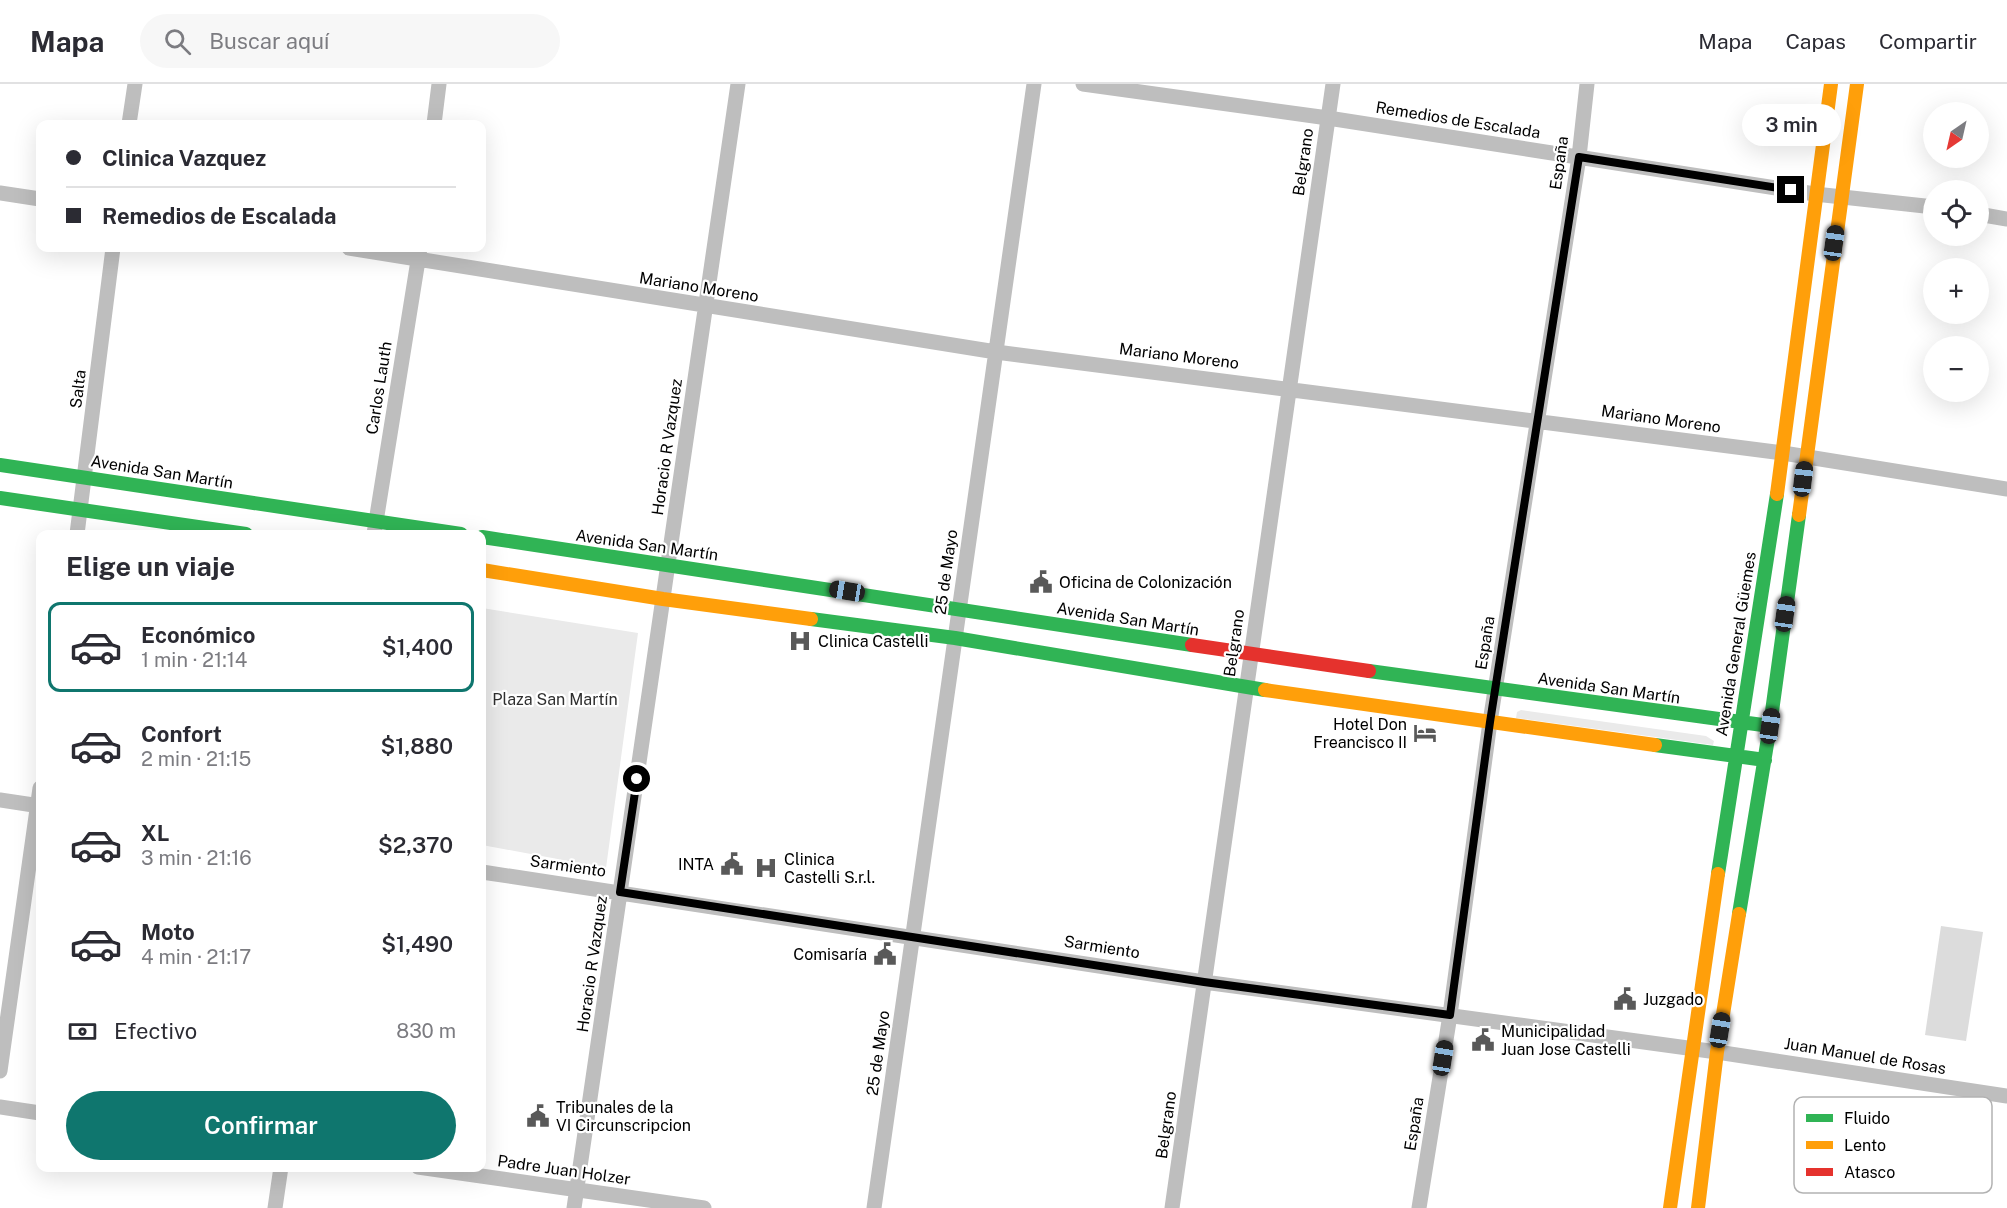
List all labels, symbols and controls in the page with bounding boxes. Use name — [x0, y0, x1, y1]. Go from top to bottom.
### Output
search box — [140, 14, 560, 68]
text: Mapa — [30, 25, 104, 58]
icon: search — [161, 25, 194, 58]
text: Buscar aquí — [209, 28, 329, 54]
text: Mapa — [1698, 29, 1752, 54]
text: Capas — [1785, 29, 1846, 54]
text: Compartir — [1879, 29, 1977, 54]
street label: Remedios de Escalada — [1374, 98, 1542, 142]
north arrow — [1923, 102, 1989, 168]
map controls — [1923, 102, 1989, 402]
callout: 3 min — [1742, 103, 1840, 145]
text: 3 min — [1765, 113, 1818, 137]
street label: Belgrano — [1289, 127, 1317, 197]
street label: España — [1546, 135, 1572, 191]
text: Clinica Vazquez — [102, 145, 266, 171]
route end — [1777, 176, 1804, 203]
button: locate — [1923, 180, 1989, 246]
text: Remedios de Escalada — [102, 203, 336, 229]
car — [1823, 224, 1845, 262]
button: + — [1923, 258, 1989, 324]
street label: Mariano Moreno — [638, 268, 760, 306]
button: − — [1923, 336, 1989, 402]
street label: Mariano Moreno — [1118, 339, 1240, 373]
street label: Carlos Lauth — [362, 340, 396, 436]
street label: Salta — [66, 369, 90, 409]
street label: Horacio R Vazquez — [648, 377, 686, 516]
street label: Mariano Moreno — [1600, 401, 1722, 437]
street label: Avenida San Martín — [89, 451, 235, 493]
car — [1792, 460, 1814, 498]
street label: Avenida San Martín — [574, 526, 720, 564]
street label: 25 de Mayo — [931, 528, 961, 616]
text: Elige un viaje — [66, 550, 235, 582]
street label: Avenida General Güemes — [1712, 550, 1760, 738]
public building icon: Oficina de Colonización — [1028, 569, 1054, 595]
place label: Oficina de Colonización — [1059, 573, 1232, 592]
car — [828, 579, 866, 603]
car — [1774, 595, 1796, 633]
street label: Avenida San Martín — [1055, 598, 1201, 640]
street label: Belgrano — [1220, 608, 1248, 678]
street label: España — [1471, 615, 1499, 671]
icon: car — [69, 620, 123, 674]
text: Económico — [141, 622, 256, 648]
hospital icon: Clinica Castelli — [787, 628, 813, 654]
place label: Clinica Castelli — [818, 632, 928, 651]
text: $1,400 — [382, 634, 453, 660]
text: 1 min · 21:14 — [141, 648, 247, 672]
street label: Avenida San Martín — [1536, 669, 1682, 707]
park label: Plaza San Martín — [492, 690, 618, 709]
car — [1759, 707, 1781, 745]
place label: Hotel Don Freancisco II — [1313, 715, 1407, 752]
icon: car — [69, 719, 123, 773]
hotel icon: Hotel Don Freancisco II — [1412, 720, 1438, 746]
text: Confort — [141, 721, 222, 747]
text: $1,880 — [381, 733, 453, 759]
text: 2 min · 21:15 — [141, 747, 251, 771]
route start — [623, 765, 650, 792]
icon: car — [69, 818, 123, 872]
text: XL — [141, 820, 169, 846]
text: $2,370 — [378, 832, 453, 858]
text: 3 min · 21:16 — [141, 846, 252, 870]
place label: Clinica Castelli S.r.l. — [784, 850, 875, 887]
street label: Sarmiento — [529, 851, 607, 881]
public building icon: INTA — [719, 851, 745, 877]
place label: INTA — [678, 855, 714, 874]
hospital icon: Clinica Castelli S.r.l. — [753, 855, 779, 881]
street label: Horacio R Vazquez — [573, 894, 611, 1033]
icon: car — [69, 917, 123, 971]
text: Moto — [141, 919, 195, 945]
text: $1,490 — [381, 931, 453, 957]
street label: Sarmiento — [1063, 932, 1141, 962]
public building icon: Comisaría — [872, 941, 898, 967]
text: 4 min · 21:17 — [141, 945, 251, 969]
place label: Comisaría — [793, 945, 867, 964]
public building icon: Juzgado — [1612, 986, 1638, 1012]
place label: Juzgado — [1643, 990, 1703, 1009]
street label: 25 de Mayo — [863, 1009, 893, 1097]
car — [1708, 1011, 1732, 1049]
icon: cash — [66, 1015, 99, 1048]
text: Efectivo — [114, 1018, 197, 1044]
text: 830 m — [396, 1019, 456, 1043]
place label: Municipalidad Juan Jose Castelli — [1501, 1022, 1631, 1059]
public building icon: Municipalidad Juan Jose Castelli — [1470, 1027, 1496, 1053]
street label: Juan Manuel de Rosas — [1783, 1034, 1947, 1078]
car — [1431, 1039, 1455, 1077]
street label: Belgrano — [1152, 1090, 1180, 1160]
button: Confirmar — [66, 1091, 456, 1160]
street label: España — [1400, 1096, 1428, 1152]
legend — [1794, 1097, 1992, 1193]
place label: Tribunales de la VI Circunscripcion — [556, 1098, 691, 1135]
public building icon: Tribunales de la VI Circunscripcion — [525, 1103, 551, 1129]
text: Fluido — [1844, 1109, 1890, 1128]
text: Lento — [1844, 1136, 1886, 1155]
street label: Padre Juan Holzer — [496, 1151, 632, 1189]
text: Atasco — [1844, 1163, 1895, 1182]

